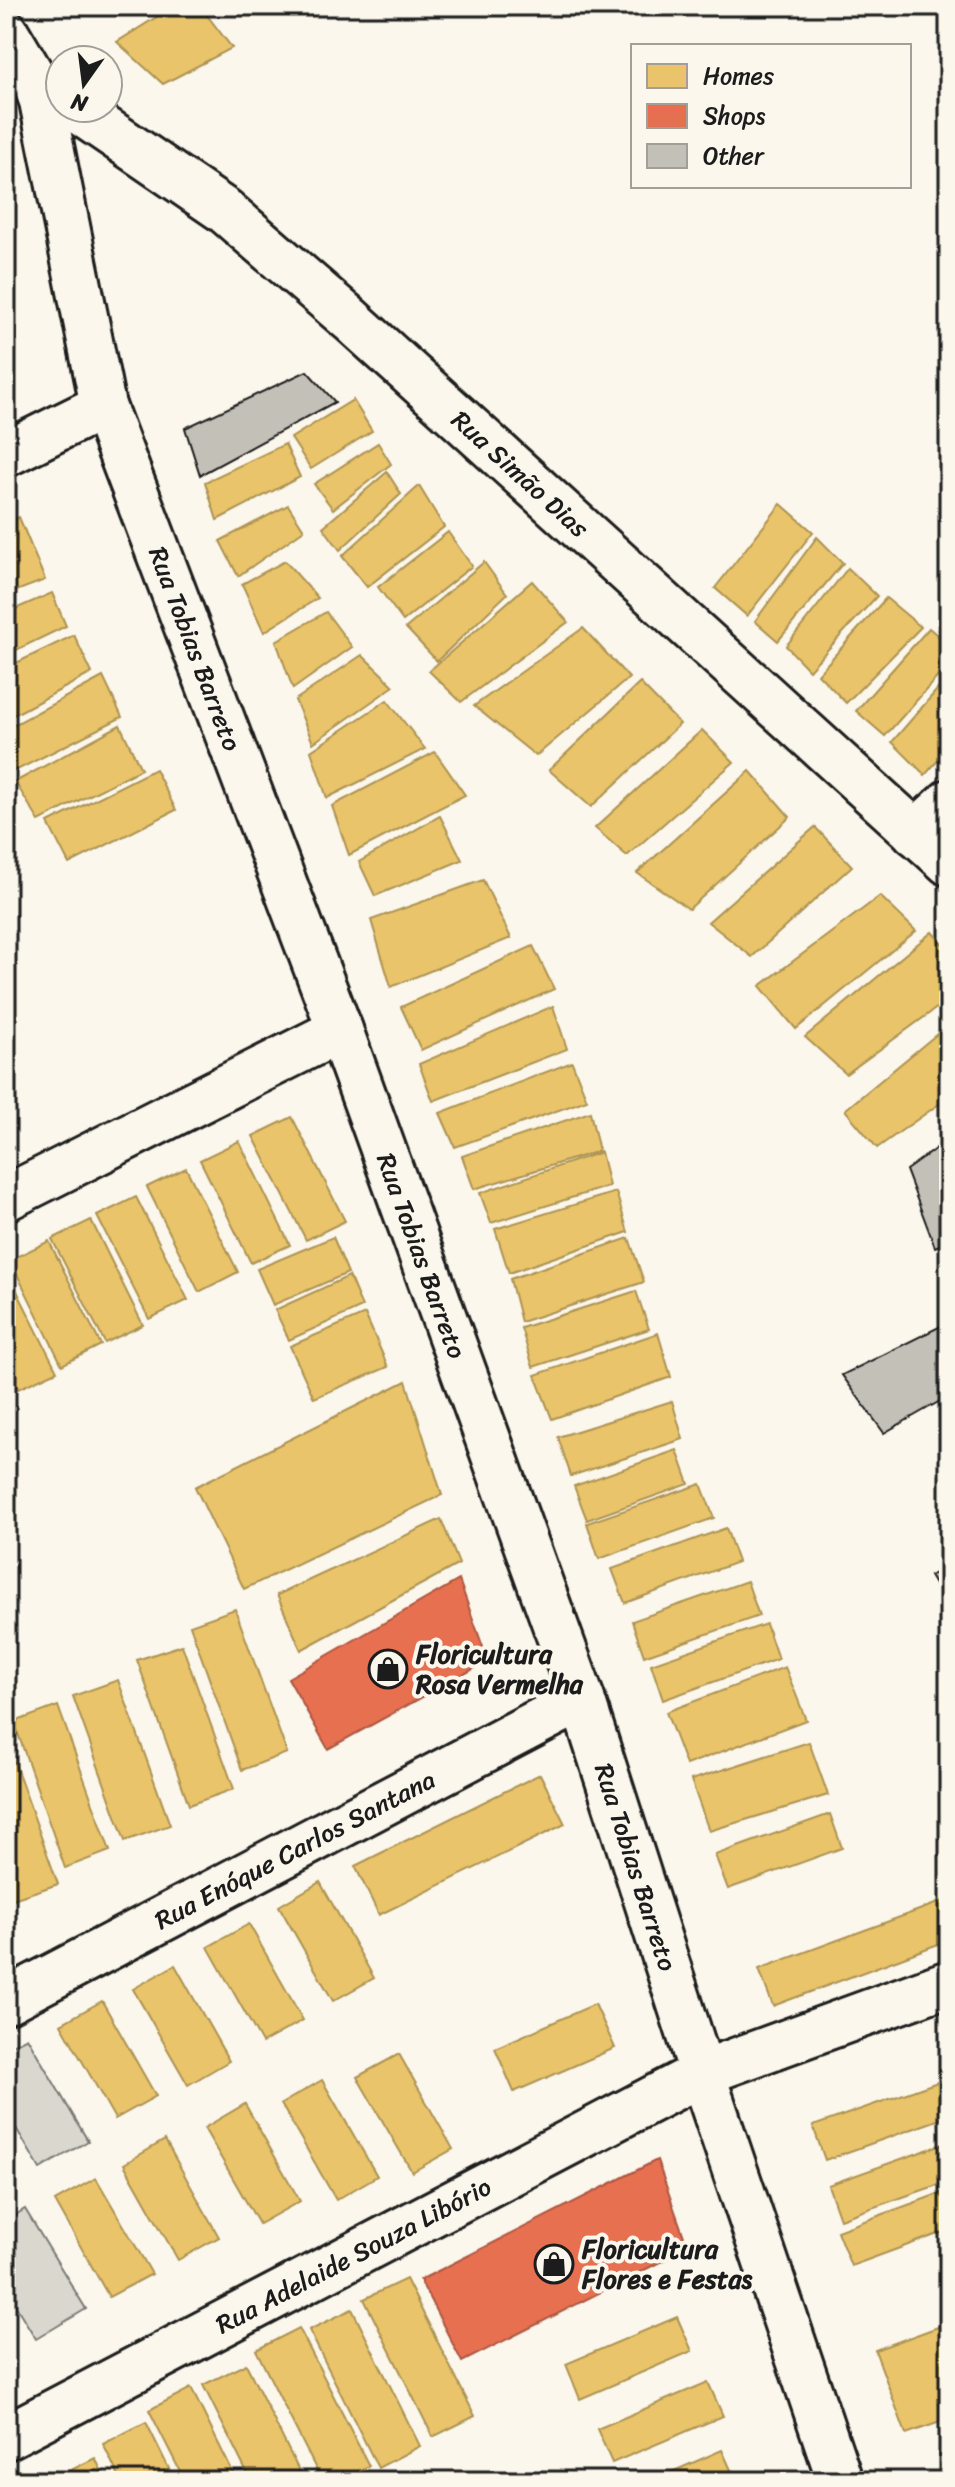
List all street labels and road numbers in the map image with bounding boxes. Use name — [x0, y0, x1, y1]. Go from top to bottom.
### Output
street label: Rua Simão Dias — [440, 398, 601, 550]
street label: Rua Tobias Barreto — [135, 540, 255, 758]
street label: Rua Tobias Barreto — [363, 1146, 480, 1365]
street label: Rua Enóque Carlos Santana — [146, 1757, 444, 1942]
street label: Rua Tobias Barreto — [581, 1757, 691, 1977]
street label: Rua Adelaide Souza Libório — [207, 2164, 500, 2347]

